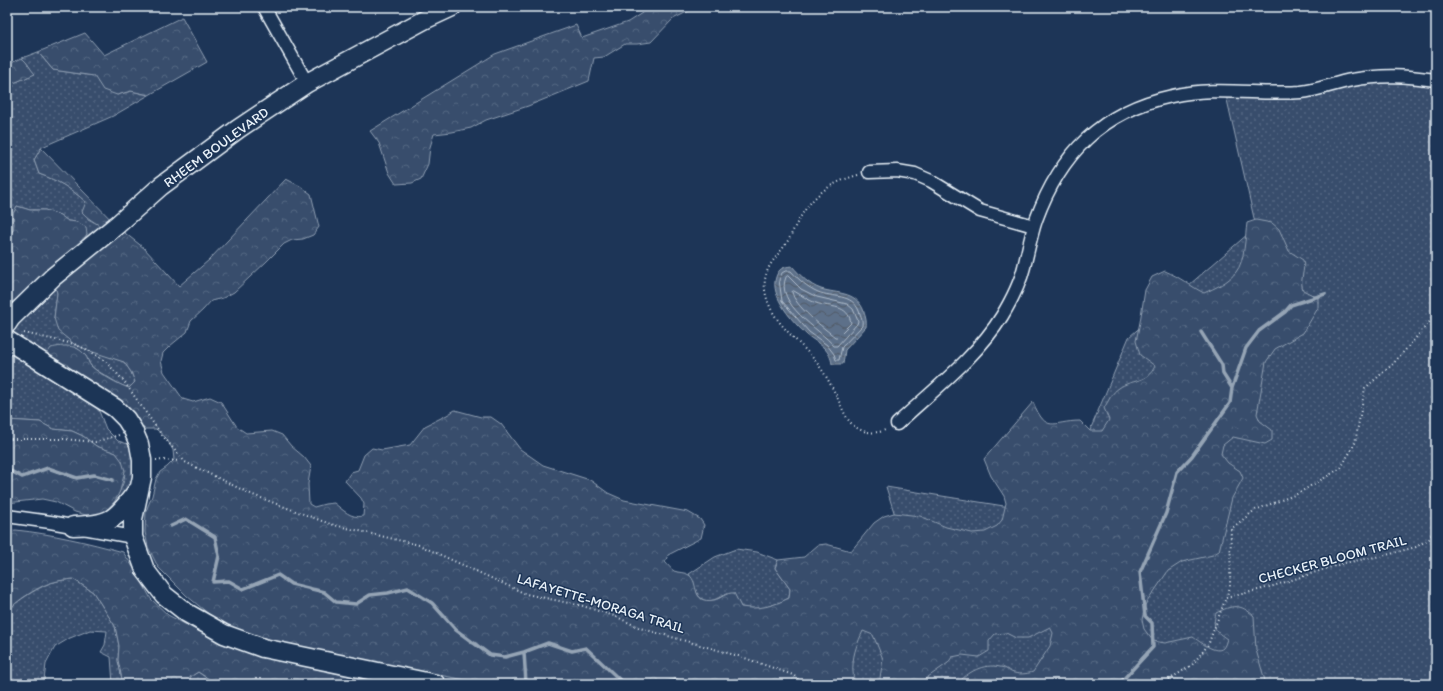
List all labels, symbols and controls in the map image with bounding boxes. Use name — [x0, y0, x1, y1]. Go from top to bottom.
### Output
street label: RHEEM BOULEVARD — [160, 104, 272, 191]
street label: CHECKER BLOOM TRAIL — [1256, 532, 1408, 587]
street label: LAFAYETTE-MORAGA TRAIL — [515, 570, 687, 637]

